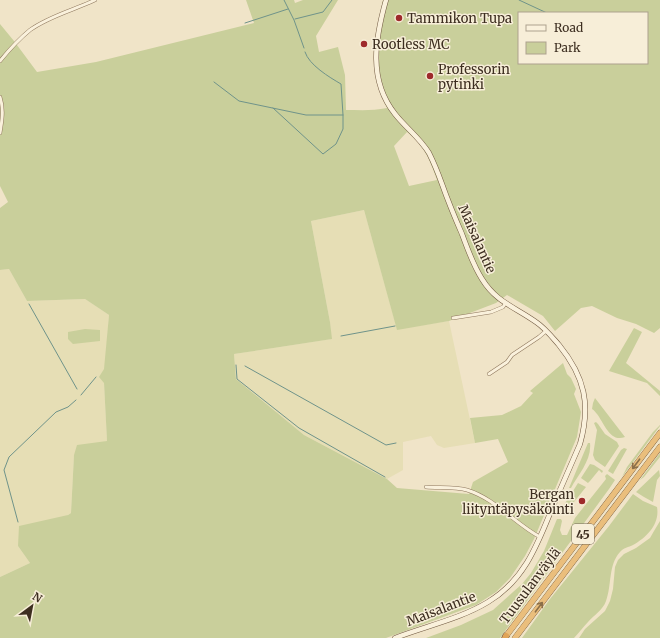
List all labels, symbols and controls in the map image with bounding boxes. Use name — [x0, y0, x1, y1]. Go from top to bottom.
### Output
place label: Tammikon Tupa — [407, 10, 512, 27]
legend — [518, 12, 648, 64]
marker: Tammikon Tupa — [394, 13, 404, 23]
text: Road — [554, 20, 583, 35]
place label: Rootless MC — [372, 36, 449, 53]
marker: Rootless MC — [359, 39, 369, 49]
text: Park — [554, 40, 581, 55]
place label: Professorin pytinki — [438, 61, 510, 93]
marker: Professorin pytinki — [425, 71, 435, 81]
street label: Maisalantie — [454, 202, 500, 276]
one-way arrow — [632, 458, 641, 469]
place label: Bergan liityntäpysäköinti — [462, 486, 574, 518]
marker: Bergan liityntäpysäköinti — [577, 496, 587, 506]
road number: 45 — [572, 524, 594, 544]
street label: Tuusulanväylä — [496, 544, 564, 628]
north arrow — [12, 586, 52, 626]
street label: Maisalantie — [404, 588, 478, 630]
text: N — [30, 589, 45, 606]
one-way arrow — [535, 601, 543, 612]

